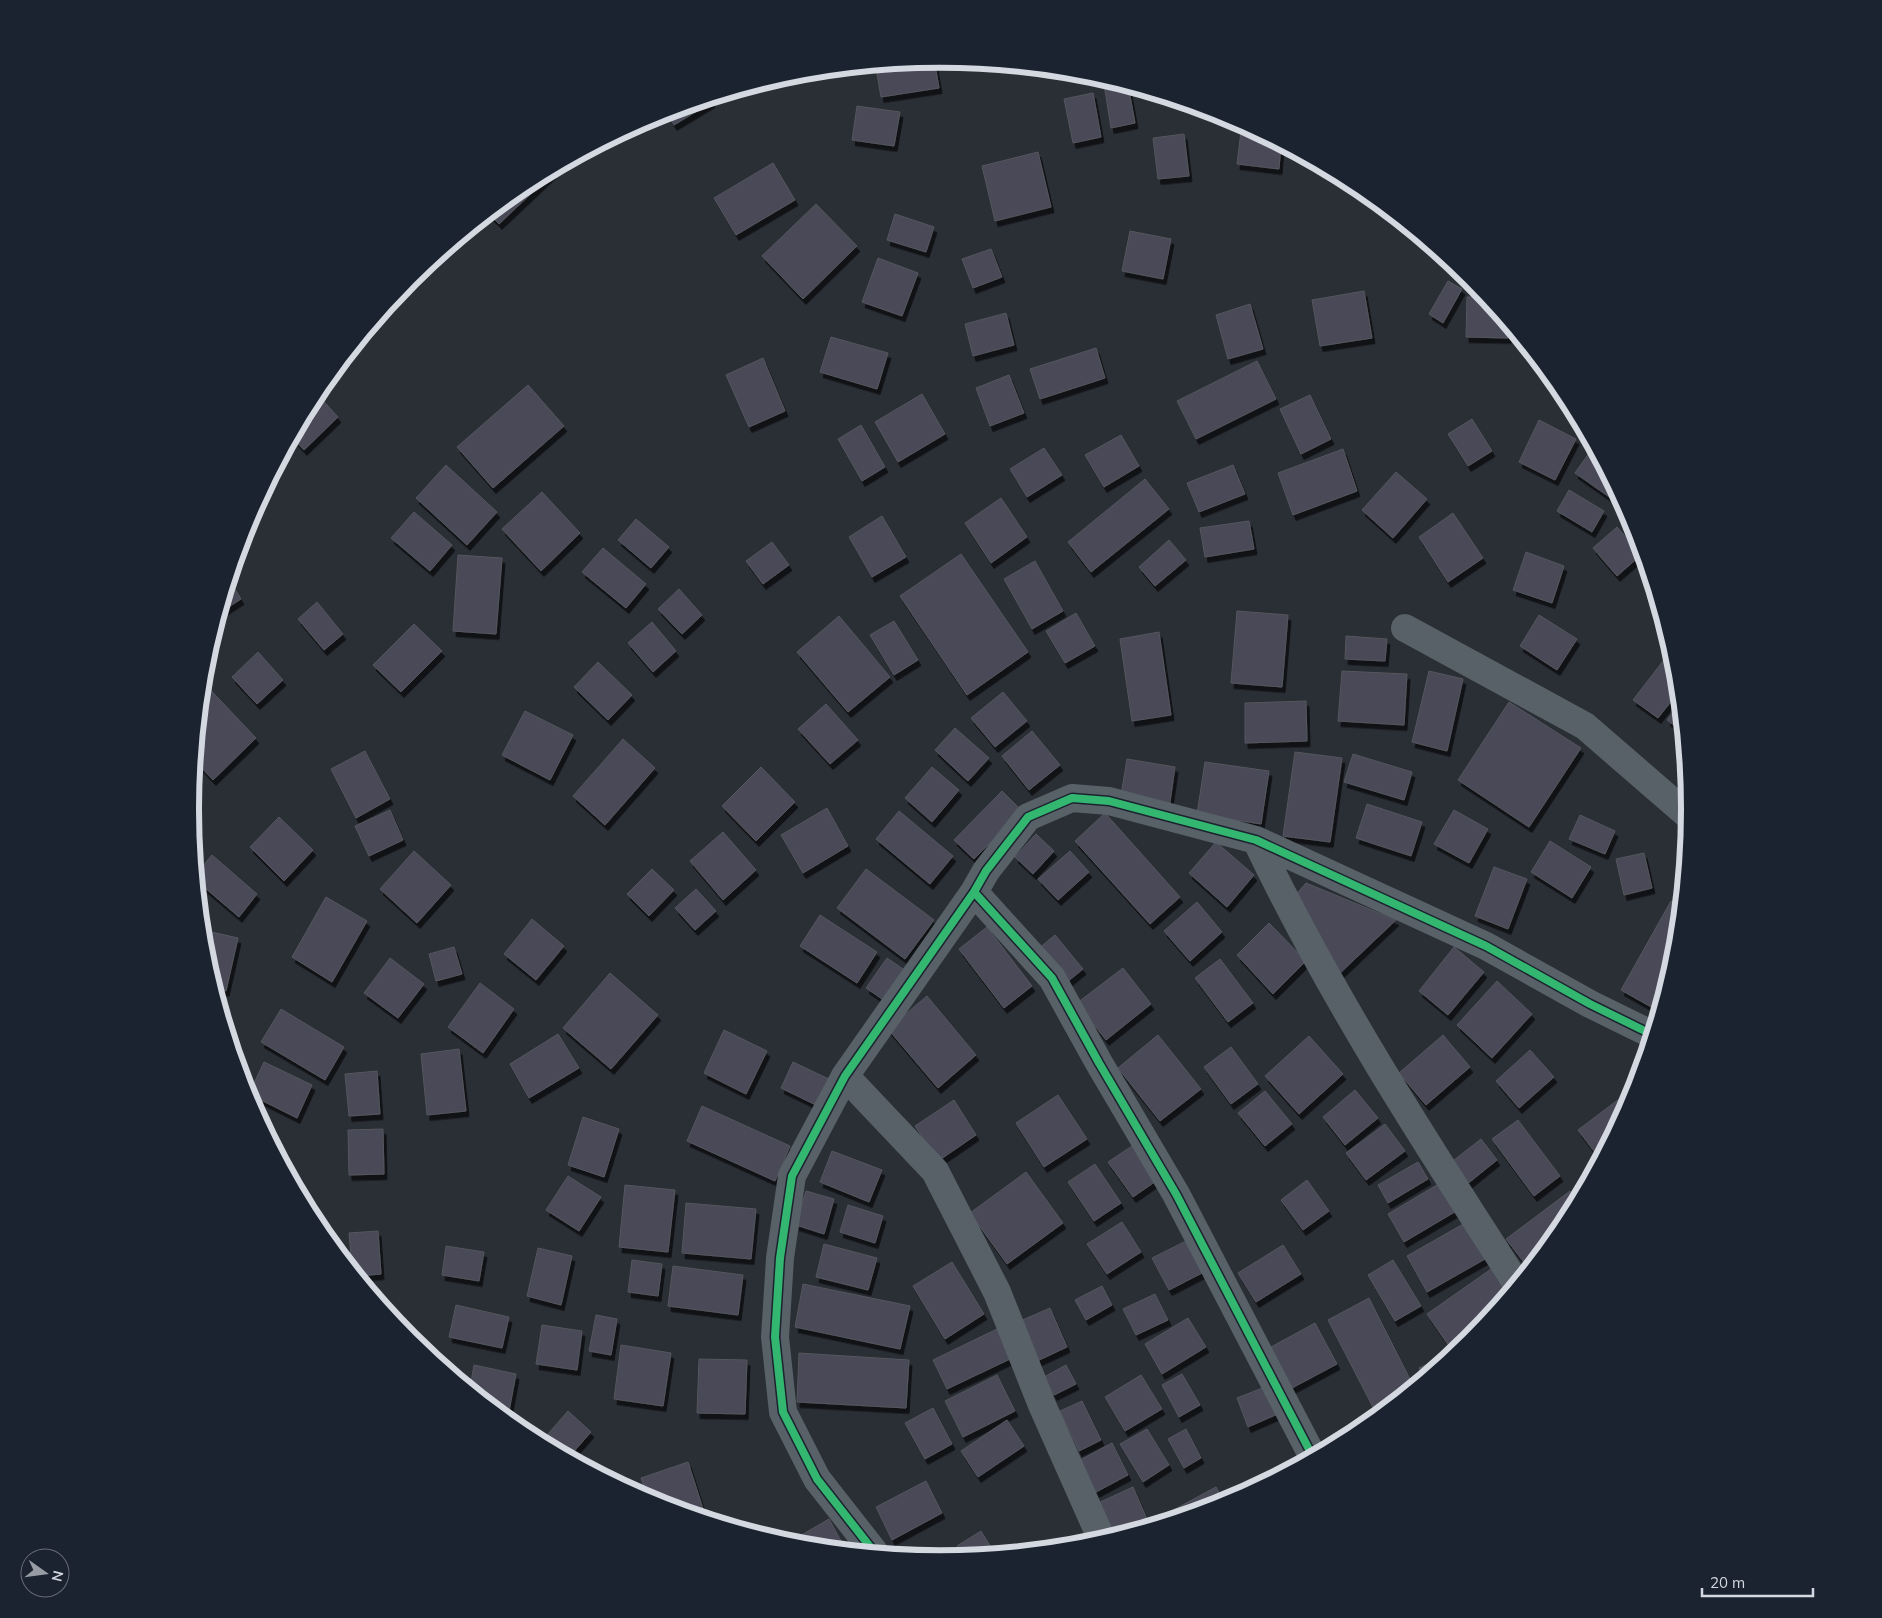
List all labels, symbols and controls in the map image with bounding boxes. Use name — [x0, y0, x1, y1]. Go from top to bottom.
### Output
north arrow — [20, 1548, 70, 1598]
scale bar — [1702, 1566, 1813, 1598]
text: N — [48, 1569, 68, 1583]
text: 20 m — [1710, 1573, 1745, 1592]

